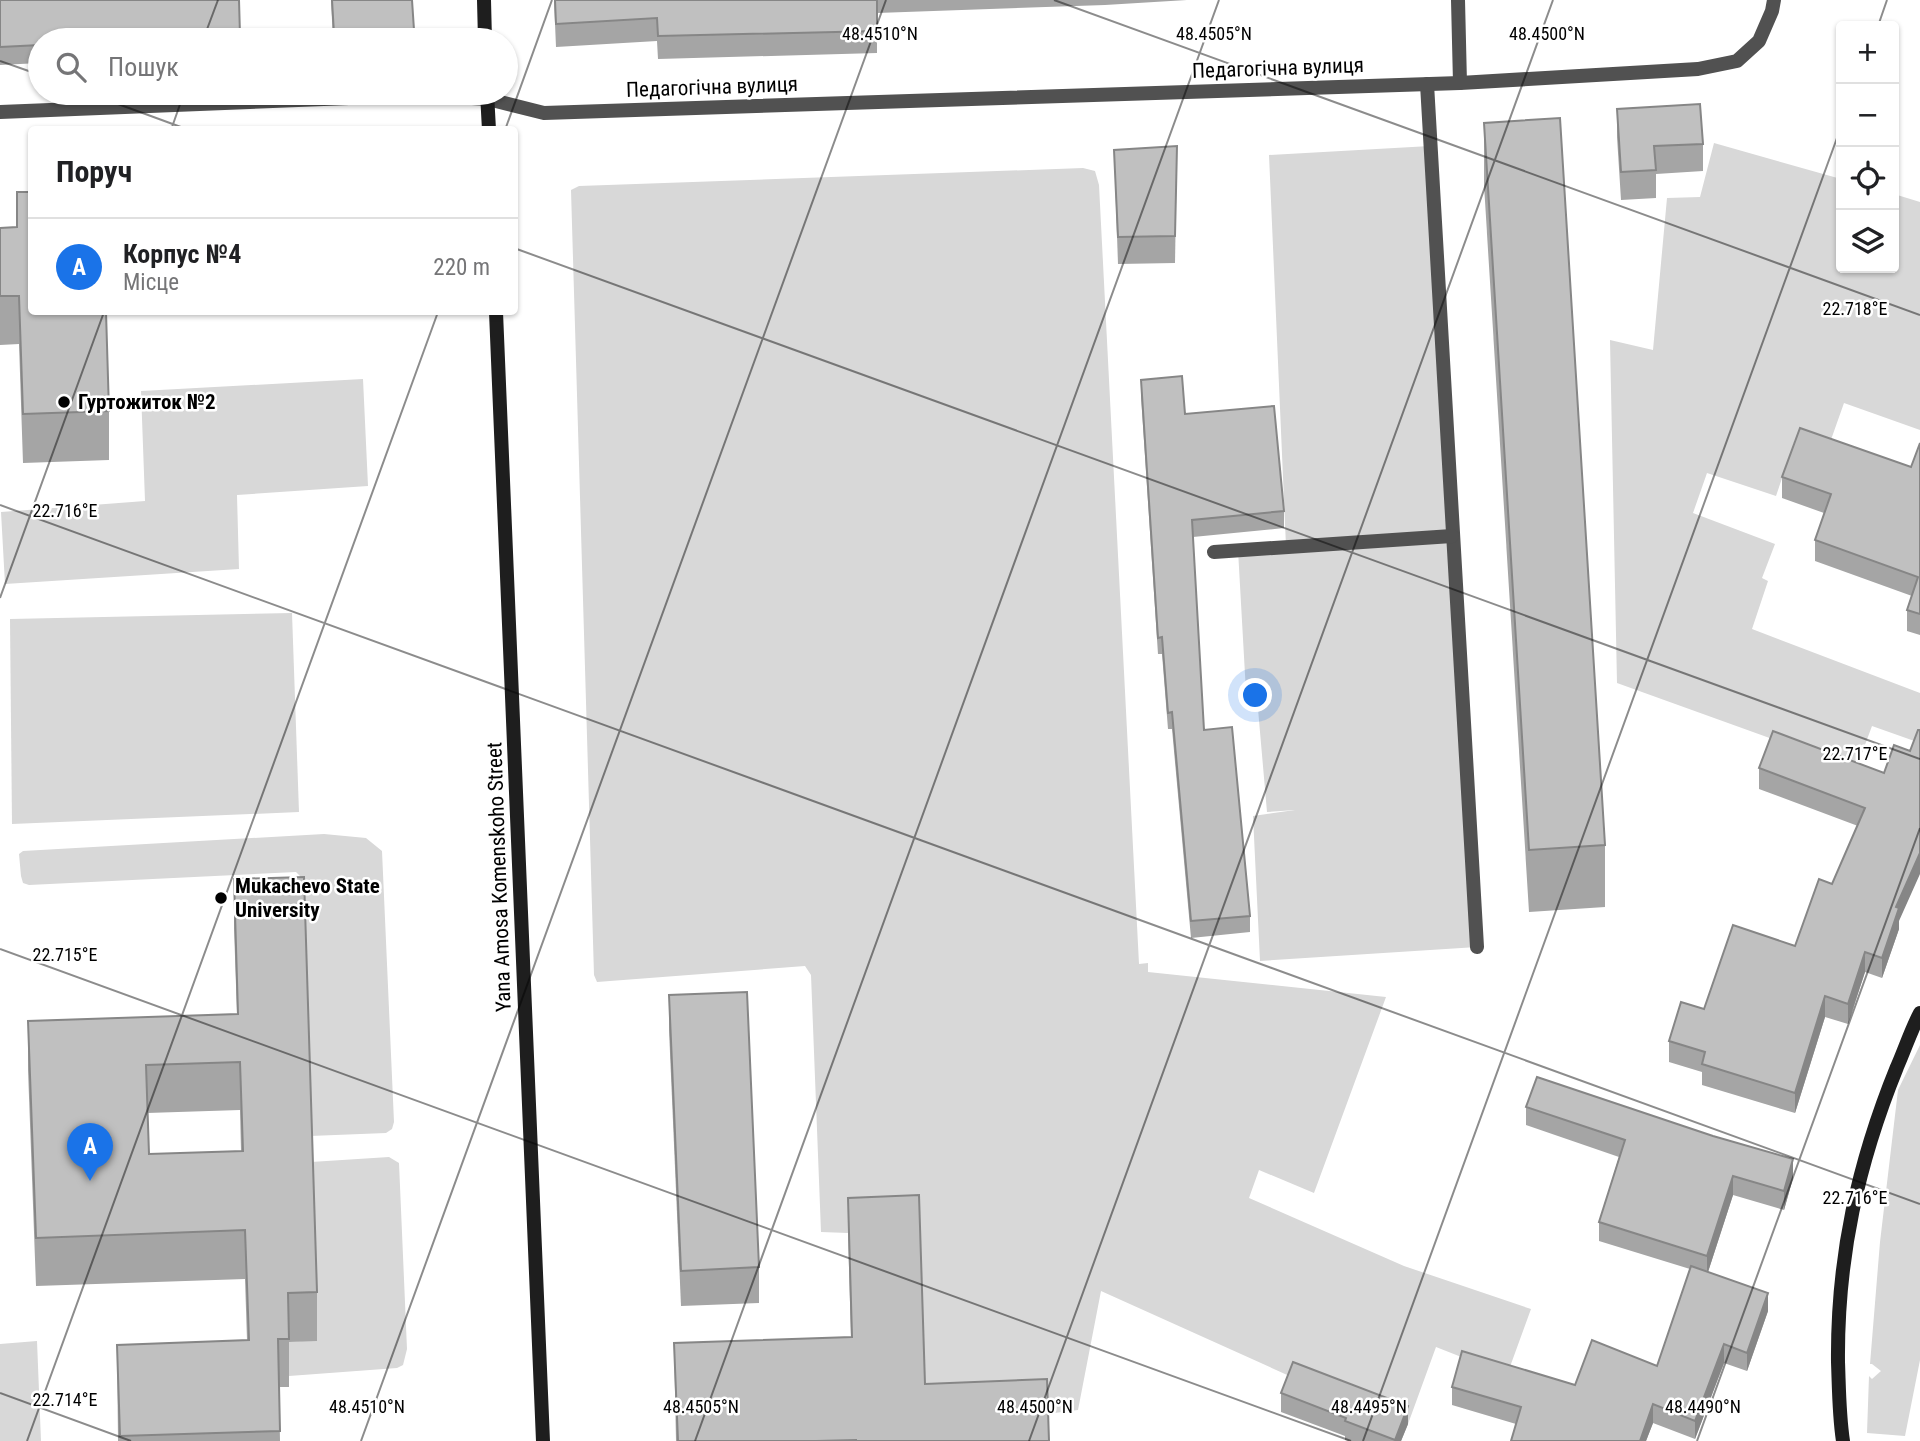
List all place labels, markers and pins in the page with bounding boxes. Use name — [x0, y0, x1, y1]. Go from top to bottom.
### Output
place label: Гуртожиток №2 — [78, 390, 216, 414]
marker: Гуртожиток №2 — [56, 394, 72, 410]
place label: Mukachevo State University — [235, 874, 380, 922]
marker: Mukachevo State University — [213, 890, 229, 906]
pin: A — [67, 1123, 113, 1181]

